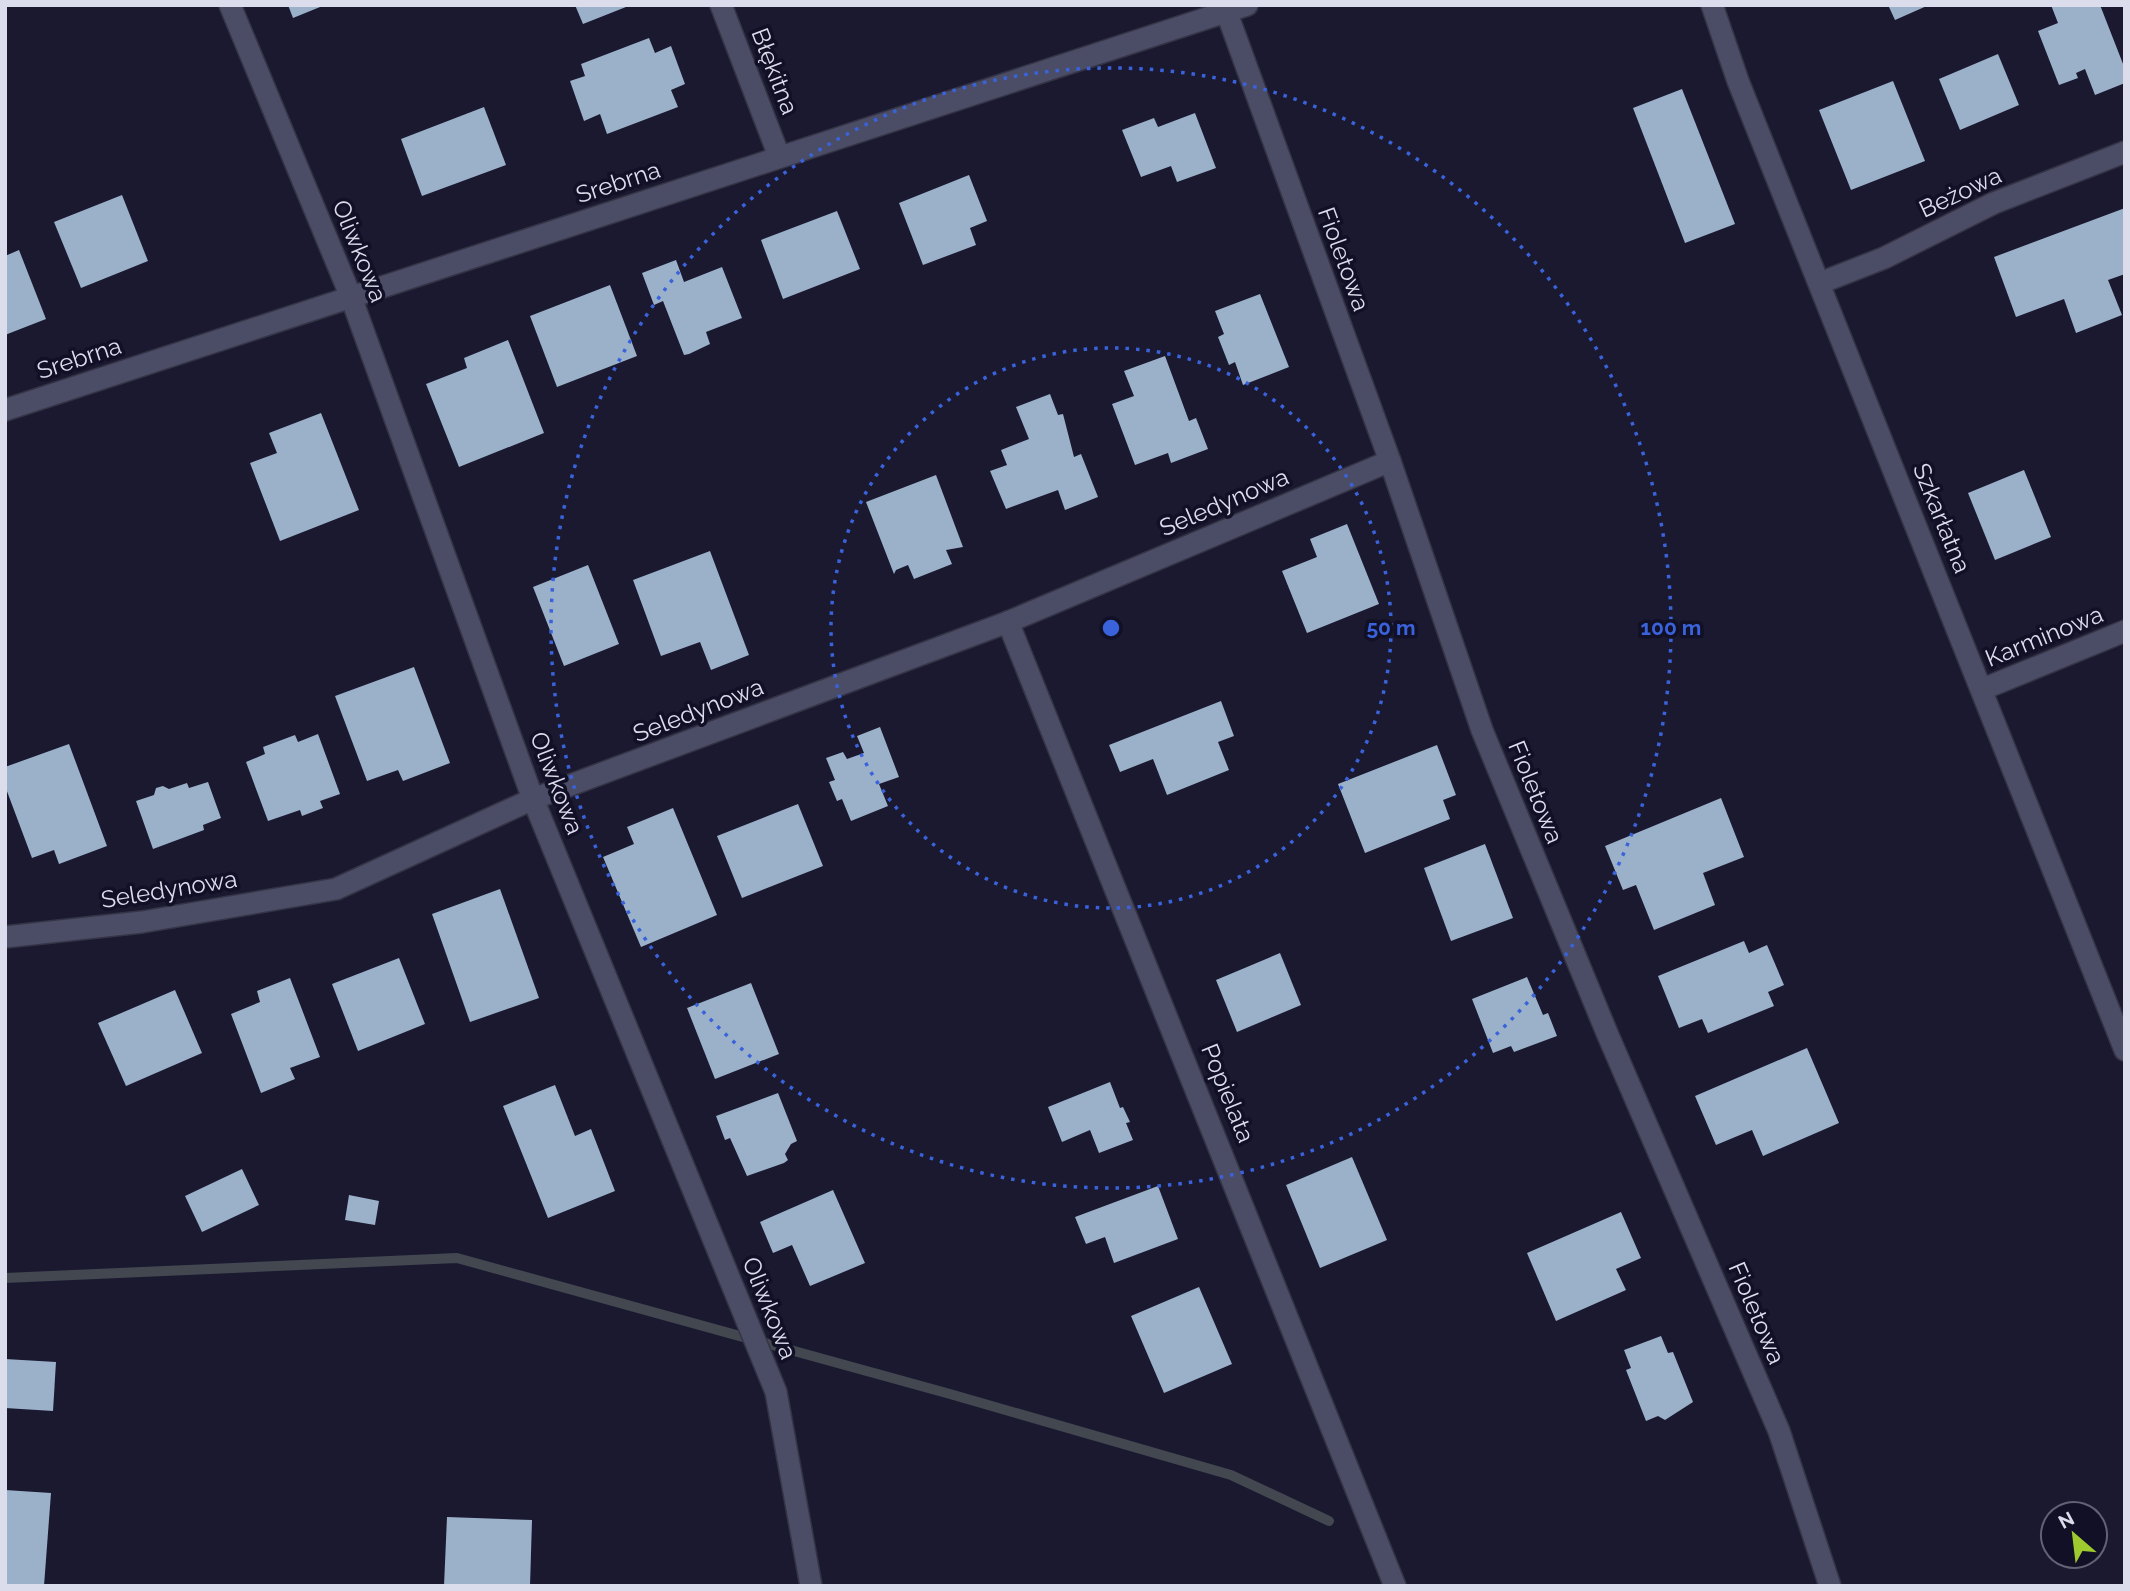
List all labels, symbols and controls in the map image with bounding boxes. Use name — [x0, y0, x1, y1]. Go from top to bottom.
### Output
street label: Błękitna — [745, 24, 805, 118]
street label: Srebrna — [572, 155, 664, 209]
street label: Beżowa — [1914, 160, 2006, 224]
street label: Oliwkowa — [326, 196, 394, 306]
street label: Fioletowa — [1312, 203, 1376, 315]
street label: Srebrna — [33, 331, 125, 385]
street label: Szkarłatna — [1907, 459, 1977, 577]
street label: Seledynowa — [1155, 462, 1293, 542]
street label: Karminowa — [1981, 599, 2107, 673]
text: 50 m — [1366, 615, 1416, 640]
text: 100 m — [1641, 615, 1701, 640]
centre of rings — [1099, 616, 1123, 640]
street label: Seledynowa — [629, 672, 767, 748]
street label: Oliwkowa — [524, 728, 590, 838]
street label: Fioletowa — [1502, 736, 1570, 848]
street label: Seledynowa — [99, 864, 239, 914]
street label: Popielata — [1195, 1039, 1261, 1147]
street label: Oliwkowa — [736, 1253, 804, 1363]
street label: Fioletowa — [1723, 1258, 1791, 1368]
north arrow — [2039, 1500, 2109, 1570]
text: N — [2054, 1507, 2078, 1533]

